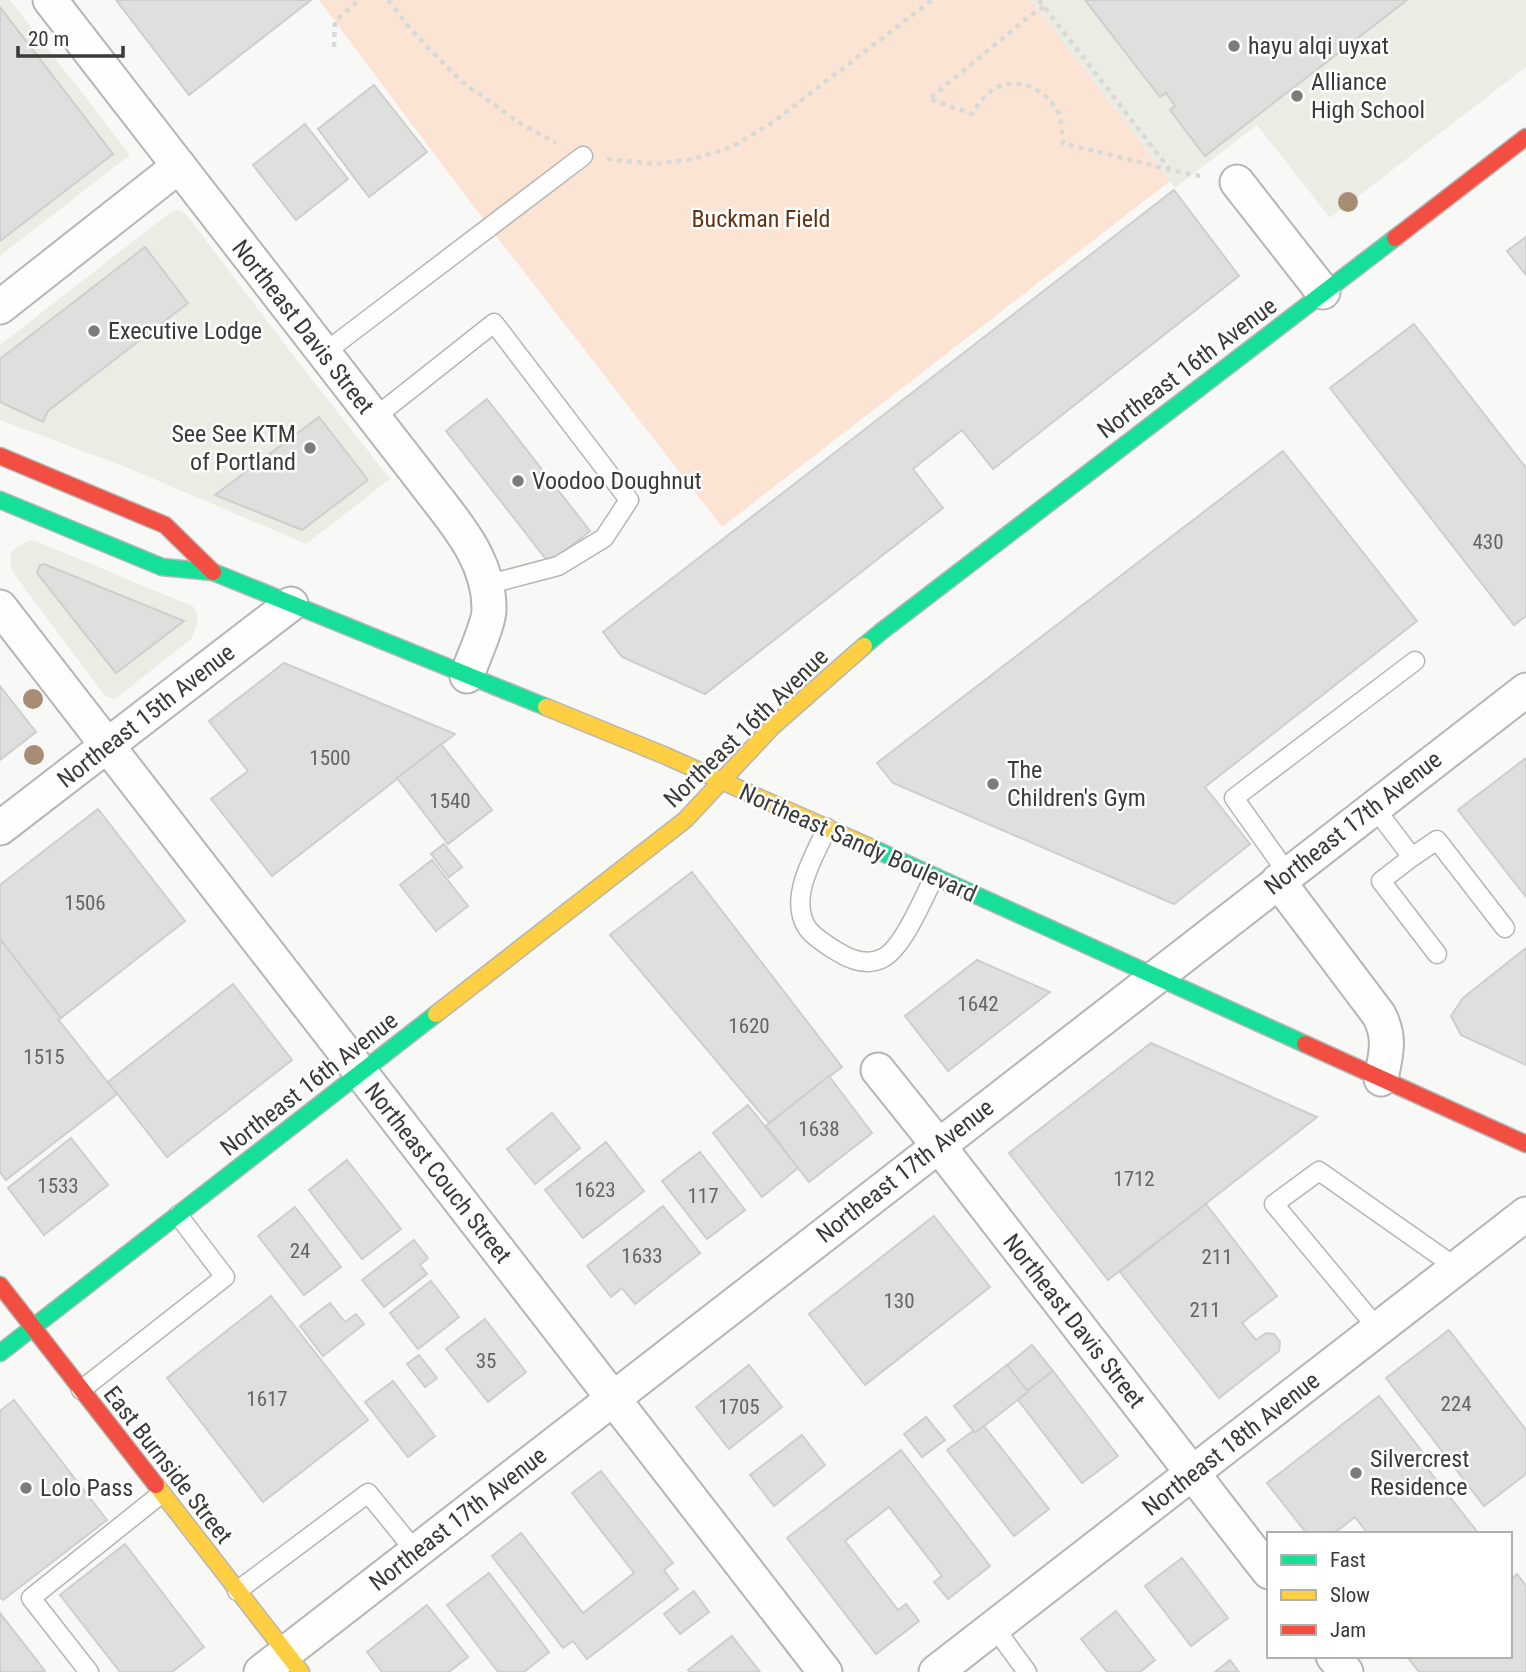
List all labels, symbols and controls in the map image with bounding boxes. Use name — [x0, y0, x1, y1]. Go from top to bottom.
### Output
scale bar — [18, 14, 122, 58]
text: 20 m — [28, 27, 69, 51]
place label: hayu alqi uyxat — [1248, 32, 1389, 60]
marker: hayu alqi uyxat — [1226, 38, 1242, 54]
place label: Alliance High School — [1311, 68, 1425, 124]
marker: Alliance High School — [1289, 88, 1305, 104]
park label: Buckman Field — [691, 205, 831, 233]
street label: Northeast Davis Street — [226, 234, 380, 420]
street label: Northeast 16th Avenue — [1092, 292, 1282, 444]
place label: Executive Lodge — [108, 317, 262, 345]
marker: Executive Lodge — [86, 323, 102, 339]
place label: See See KTM of Portland — [171, 420, 296, 476]
marker: See See KTM of Portland — [302, 440, 318, 456]
place label: Voodoo Doughnut — [532, 467, 702, 495]
marker: Voodoo Doughnut — [510, 473, 526, 489]
house number: 430 — [1472, 530, 1504, 554]
street label: Northeast 15th Avenue — [52, 638, 240, 794]
street label: Northeast 16th Avenue — [658, 643, 834, 813]
street label: Northeast 17th Avenue — [1259, 745, 1447, 901]
house number: 1500 — [309, 746, 351, 770]
place label: The Children's Gym — [1007, 756, 1146, 812]
marker: The Children's Gym — [985, 776, 1001, 792]
street label: Northeast Sandy Boulevard — [735, 778, 981, 908]
house number: 1540 — [429, 789, 471, 813]
house number: 1506 — [64, 891, 106, 915]
house number: 1642 — [957, 992, 999, 1016]
street label: Northeast 16th Avenue — [215, 1006, 403, 1162]
house number: 1620 — [728, 1014, 770, 1038]
house number: 1515 — [23, 1045, 65, 1069]
street label: Northeast Couch Street — [359, 1077, 517, 1269]
street label: Northeast 17th Avenue — [811, 1093, 999, 1249]
house number: 1638 — [798, 1117, 840, 1141]
house number: 1712 — [1113, 1167, 1155, 1191]
house number: 1533 — [37, 1174, 79, 1198]
house number: 1623 — [574, 1178, 616, 1202]
house number: 117 — [687, 1184, 719, 1208]
street label: Northeast Davis Street — [997, 1228, 1151, 1414]
house number: 24 — [290, 1239, 310, 1263]
house number: 1633 — [621, 1244, 663, 1268]
house number: 211 — [1201, 1245, 1233, 1269]
house number: 130 — [883, 1289, 915, 1313]
house number: 211 — [1189, 1298, 1221, 1322]
house number: 35 — [476, 1349, 496, 1373]
street label: Northeast 18th Avenue — [1137, 1366, 1325, 1522]
street label: East Burnside Street — [98, 1381, 238, 1549]
house number: 1617 — [246, 1387, 288, 1411]
house number: 224 — [1440, 1392, 1472, 1416]
house number: 1705 — [718, 1395, 760, 1419]
street label: Northeast 17th Avenue — [364, 1441, 552, 1597]
place label: Silvercrest Residence — [1370, 1445, 1469, 1501]
marker: Silvercrest Residence — [1348, 1465, 1364, 1481]
place label: Lolo Pass — [40, 1474, 133, 1502]
marker: Lolo Pass — [18, 1480, 34, 1496]
legend — [1267, 1532, 1512, 1658]
text: Fast — [1330, 1548, 1366, 1572]
text: Slow — [1330, 1583, 1370, 1607]
text: Jam — [1330, 1618, 1366, 1642]

